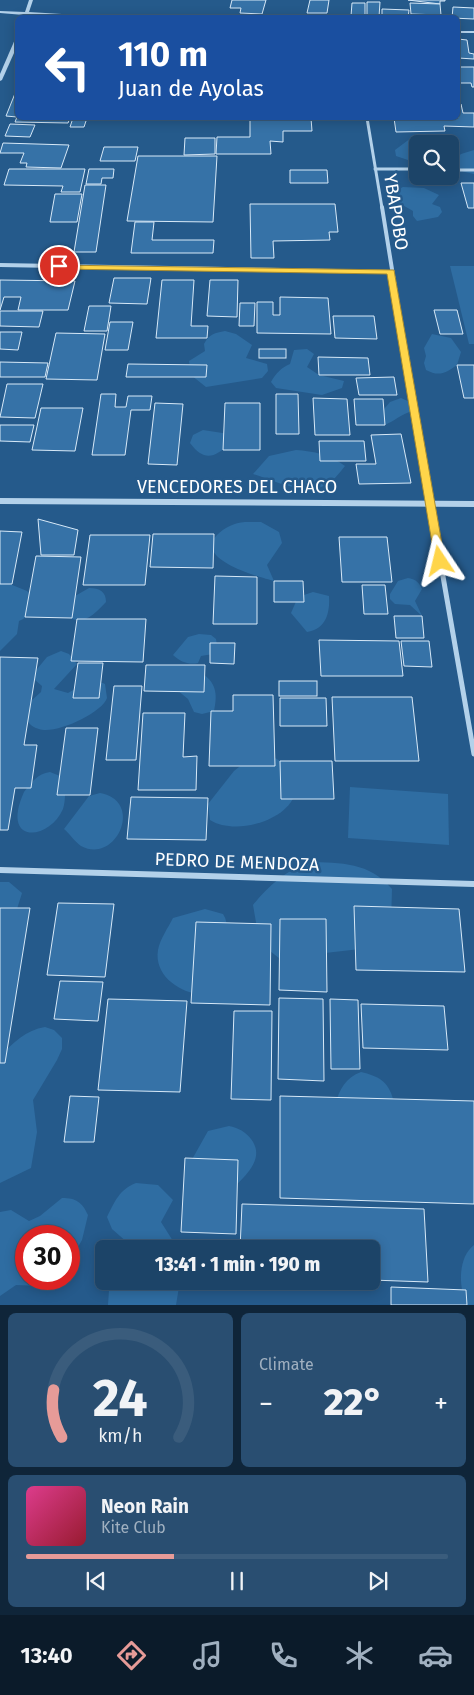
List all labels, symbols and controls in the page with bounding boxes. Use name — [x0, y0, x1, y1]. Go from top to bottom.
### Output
text: 110 m — [118, 33, 208, 75]
icon: left — [35, 35, 100, 100]
text: Juan de Ayolas — [118, 75, 264, 102]
map controls — [409, 135, 459, 185]
button: search — [409, 135, 459, 185]
street label: YBAPOBO — [379, 172, 413, 252]
pin — [38, 245, 80, 287]
icon: arrive — [45, 252, 73, 280]
street label: VENCEDORES DEL CHACO — [137, 476, 337, 498]
position arrow — [413, 534, 465, 586]
street label: PEDRO DE MENDOZA — [154, 848, 320, 876]
speed limit sign: 30 — [15, 1225, 80, 1290]
text: 13:41 · 1 min · 190 m — [155, 1253, 320, 1276]
text: Climate — [259, 1355, 314, 1374]
text: 24 — [93, 1367, 148, 1430]
text: 22° — [324, 1379, 383, 1425]
text: − — [259, 1387, 273, 1420]
text: + — [434, 1387, 448, 1420]
text: km/h — [98, 1425, 143, 1447]
text: Neon Rain — [101, 1495, 189, 1518]
text: Kite Club — [101, 1518, 166, 1537]
icon: previous — [82, 1567, 110, 1595]
icon: pause — [223, 1567, 251, 1595]
icon: next — [364, 1567, 392, 1595]
icon: directions — [114, 1638, 149, 1673]
icon: music — [190, 1638, 225, 1673]
icon: phone — [266, 1638, 301, 1673]
icon: climate — [342, 1638, 377, 1673]
icon: car — [418, 1638, 453, 1673]
text: 13:40 — [21, 1642, 73, 1669]

